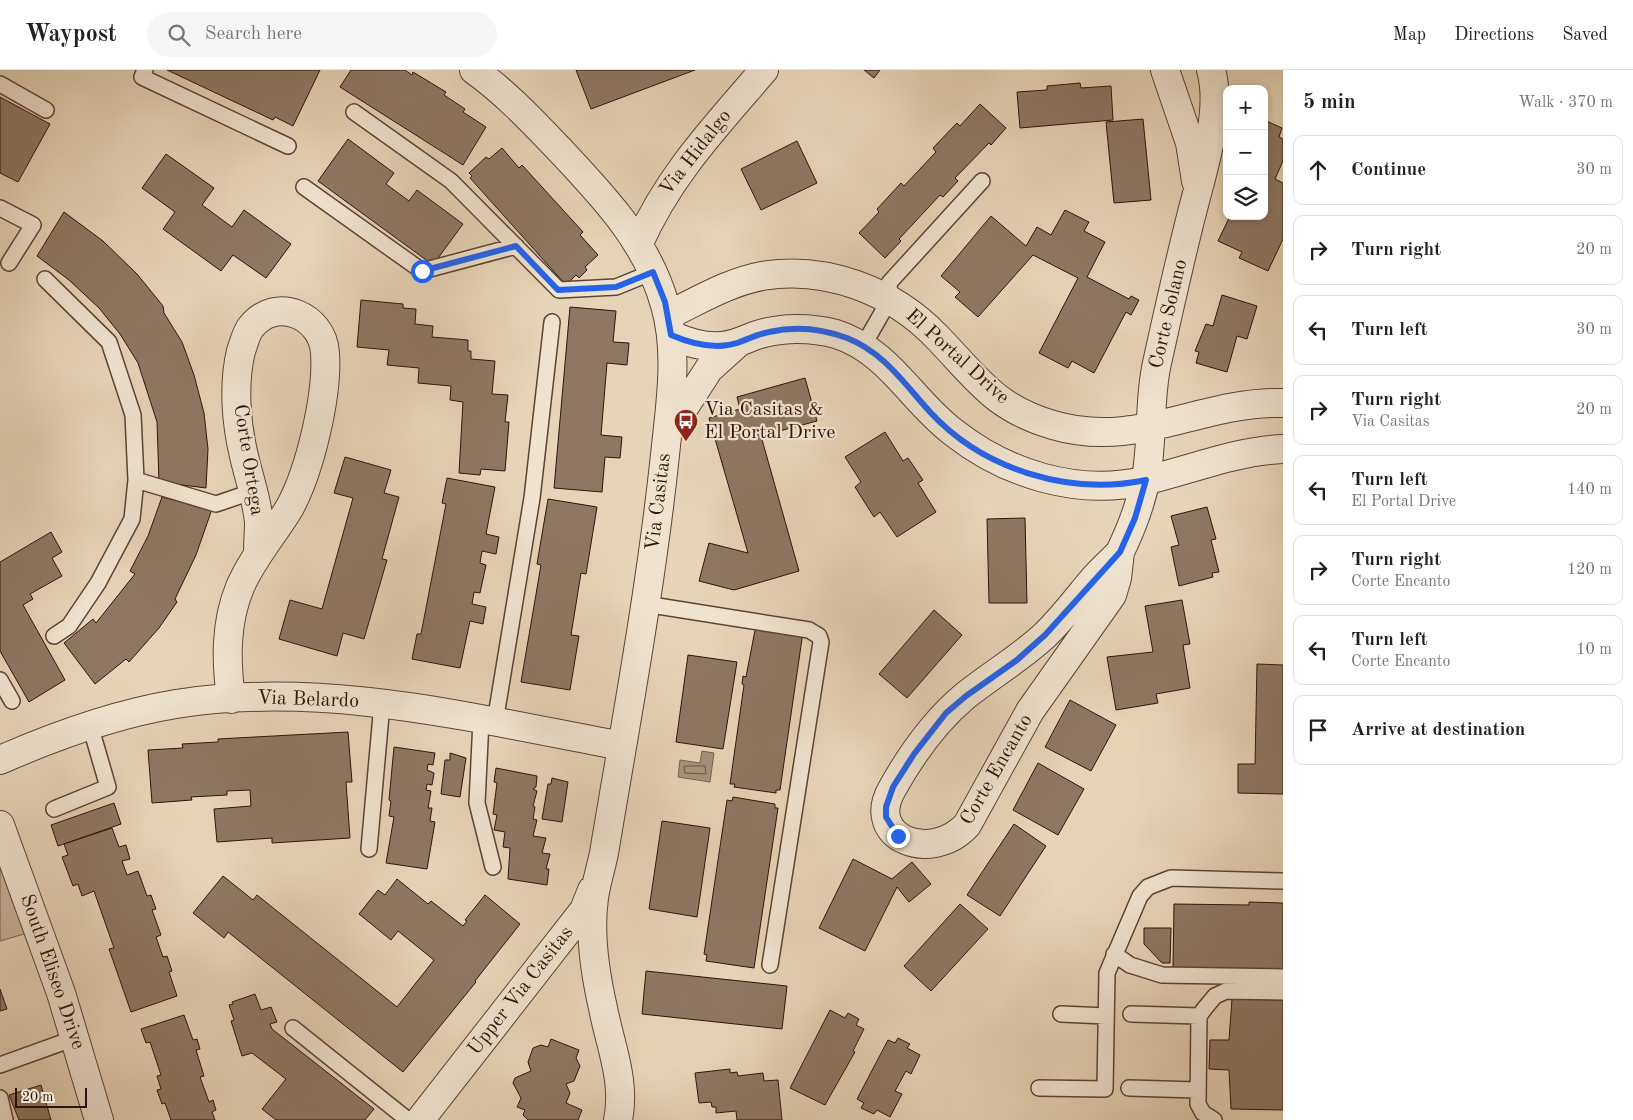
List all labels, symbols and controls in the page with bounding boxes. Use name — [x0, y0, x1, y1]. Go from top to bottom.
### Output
search box — [147, 12, 497, 57]
icon: search — [165, 21, 193, 49]
text: Waypost — [25, 23, 117, 47]
text: Search here — [205, 25, 302, 44]
text: Map — [1393, 26, 1426, 44]
text: Directions — [1454, 26, 1534, 44]
text: Saved — [1562, 26, 1608, 44]
map controls — [1223, 85, 1268, 220]
button: + — [1223, 85, 1268, 130]
text: 5 min — [1303, 92, 1356, 113]
text: Walk · 370 m — [1518, 95, 1613, 111]
street label: Via Hidalgo — [656, 106, 736, 200]
button: − — [1223, 130, 1268, 175]
icon: ahead — [1304, 156, 1332, 184]
text: Continue — [1351, 161, 1426, 180]
text: 30 m — [1576, 162, 1612, 178]
button: layers — [1223, 175, 1268, 220]
icon: right — [1304, 236, 1332, 264]
text: Turn right — [1351, 241, 1441, 260]
text: 20 m — [1576, 242, 1612, 258]
street label: Corte Solano — [1147, 257, 1191, 371]
route start — [411, 260, 434, 283]
street label: El Portal Drive — [901, 306, 1013, 408]
icon: left — [1304, 316, 1332, 344]
text: Turn left — [1351, 321, 1428, 340]
text: 30 m — [1576, 322, 1612, 338]
text: Turn right — [1351, 391, 1441, 410]
icon: right — [1304, 396, 1332, 424]
place label: Via Casitas & El Portal Drive — [704, 400, 835, 443]
text: 20 m — [1576, 402, 1612, 418]
street label: Corte Ortega — [229, 403, 267, 517]
bus stop icon: Via Casitas & El Portal Drive — [673, 408, 699, 442]
text: Via Casitas — [1351, 414, 1430, 430]
street label: Via Casitas — [643, 452, 675, 552]
text: Turn left — [1351, 471, 1428, 490]
icon: left — [1304, 476, 1332, 504]
text: 140 m — [1567, 482, 1612, 498]
text: El Portal Drive — [1351, 494, 1456, 510]
text: Turn right — [1351, 551, 1441, 570]
icon: right — [1304, 556, 1332, 584]
text: 120 m — [1567, 562, 1612, 578]
text: Corte Encanto — [1351, 574, 1450, 590]
text: Turn left — [1351, 631, 1428, 650]
icon: left — [1304, 636, 1332, 664]
text: 10 m — [1576, 642, 1612, 658]
text: Corte Encanto — [1351, 654, 1450, 670]
street label: Via Belardo — [257, 688, 359, 712]
street label: Corte Encanto — [957, 711, 1037, 829]
icon: arrive — [1304, 716, 1332, 744]
text: Arrive at destination — [1351, 721, 1525, 740]
route end — [887, 825, 910, 848]
street label: South Eliseo Drive — [16, 892, 88, 1052]
street label: Upper Via Casitas — [465, 923, 577, 1059]
scale bar — [15, 1085, 88, 1108]
text: 20 m — [22, 1090, 53, 1104]

